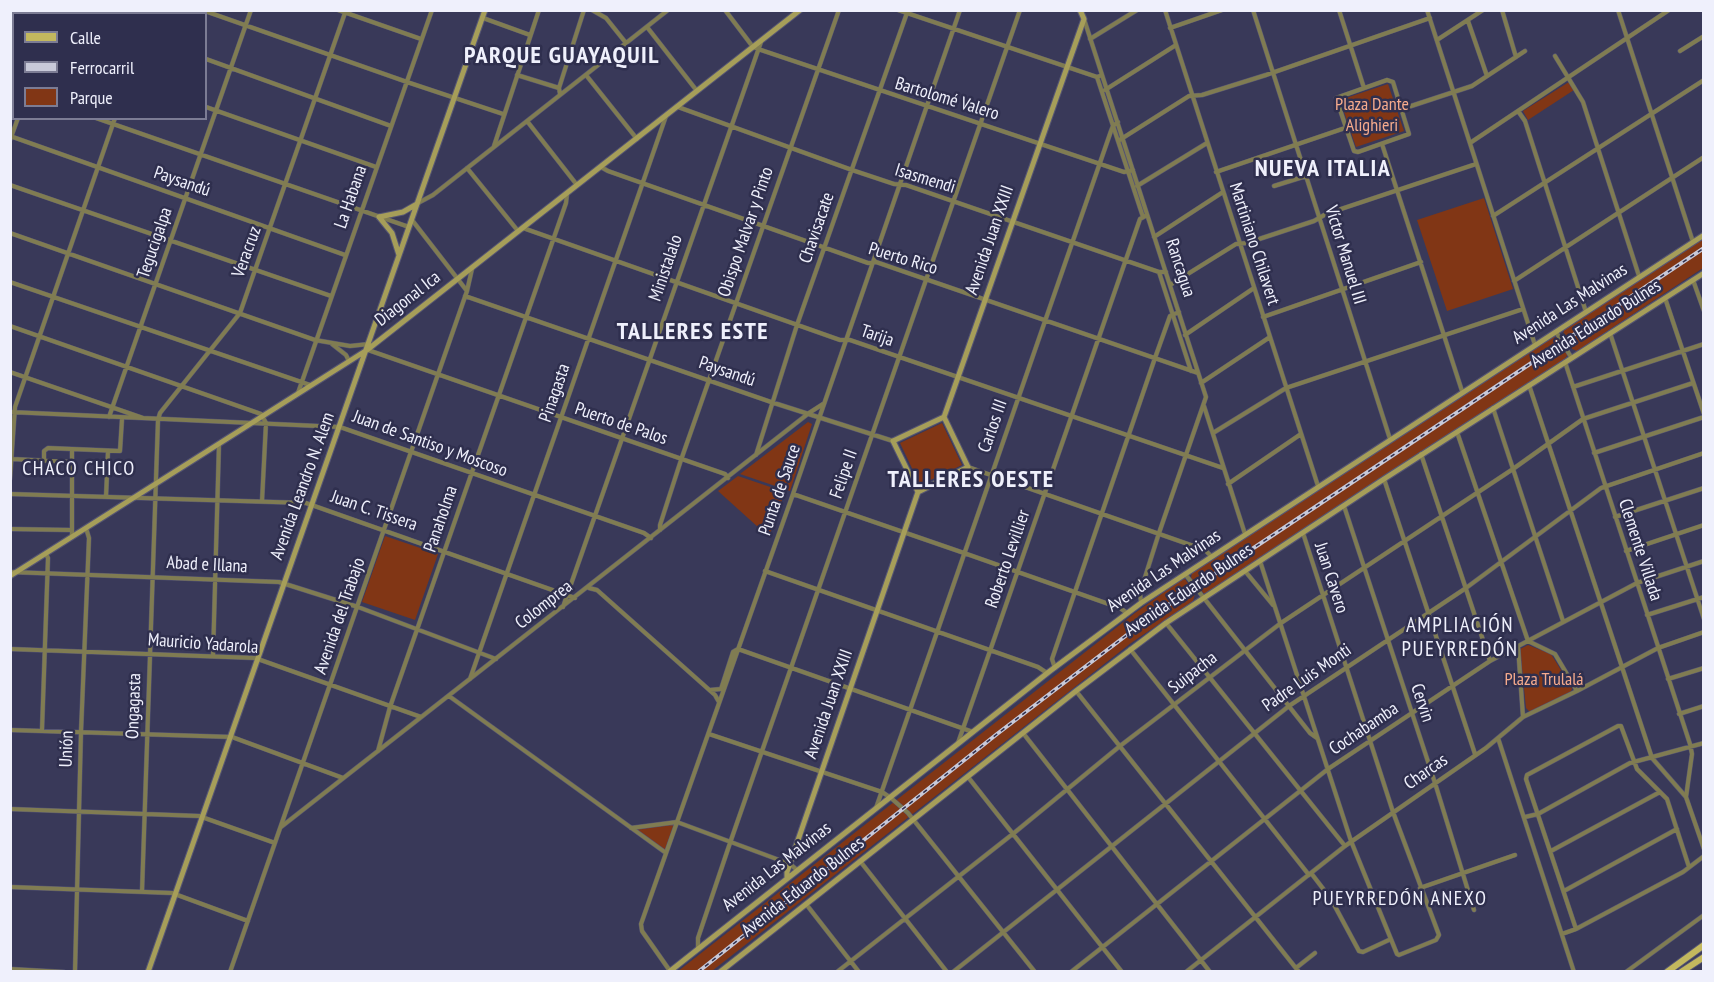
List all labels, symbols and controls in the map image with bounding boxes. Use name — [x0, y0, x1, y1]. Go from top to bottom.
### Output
legend — [12, 12, 207, 120]
text: Calle — [70, 26, 101, 49]
district label: PARQUE GUAYAQUIL — [464, 42, 660, 70]
text: Ferrocarril — [70, 56, 134, 79]
street label: Bartolomé Valero — [892, 73, 1002, 125]
text: Parque — [70, 86, 113, 109]
park label: Plaza Dante Alighieri — [1335, 94, 1409, 136]
district label: NUEVA ITALIA — [1255, 155, 1391, 183]
street label: Isasmendi — [892, 160, 958, 198]
street label: Paysandú — [151, 162, 213, 202]
street label: La Habana — [330, 163, 372, 231]
street label: Obispo Malvar y Pinto — [714, 164, 778, 300]
street label: Martiniano Chilavert — [1224, 180, 1284, 308]
street label: Avenida Juan XXIII — [961, 183, 1019, 297]
street label: Chavisacate — [795, 190, 839, 266]
street label: Víctor Manuel III — [1320, 203, 1370, 307]
street label: Tegucigalpa — [133, 205, 177, 281]
street label: Veracruz — [228, 224, 266, 280]
street label: Ministalalo — [645, 232, 687, 304]
street label: Rancagua — [1160, 236, 1200, 300]
street label: Puerto Rico — [866, 238, 940, 280]
street label: Avenida Las Malvinas — [1509, 259, 1631, 349]
street label: Diagonal Ica — [371, 267, 445, 331]
street label: Avenida Eduardo Bulnes — [1527, 275, 1665, 373]
district label: TALLERES ESTE — [617, 318, 769, 346]
street label: Tarija — [858, 320, 896, 352]
street label: Paysandú — [696, 352, 758, 392]
street label: Pinagasta — [535, 361, 575, 425]
street label: Carlos III — [974, 397, 1012, 455]
street label: Puerto de Palos — [572, 398, 670, 450]
street label: Juan de Santiso y Moscoso — [350, 406, 510, 482]
street label: Avenida Leandro N. Alem — [266, 409, 340, 563]
street label: Punta de Sauce — [754, 442, 806, 538]
street label: Felipe II — [826, 447, 862, 501]
district label: CHACO CHICO — [22, 457, 136, 481]
district label: TALLERES OESTE — [887, 466, 1055, 494]
street label: Panaholma — [420, 483, 462, 555]
street label: Juan C. Tissera — [328, 486, 420, 536]
street label: Clemente Villada — [1613, 496, 1667, 604]
street label: Roberto Levillier — [981, 507, 1035, 611]
street label: Avenida Las Malvinas — [1103, 525, 1225, 617]
street label: Avenida Eduardo Bulnes — [1121, 539, 1257, 641]
street label: Juan Cavero — [1309, 540, 1353, 616]
street label: Abad e Illana — [166, 552, 248, 578]
street label: Avenida del Trabajo — [310, 555, 370, 677]
street label: Colomprea — [511, 576, 577, 634]
district label: AMPLIACIÓN PUEYRREDÓN — [1402, 613, 1518, 663]
street label: Mauricio Yadarola — [147, 629, 259, 659]
street label: Padre Luis Monti — [1258, 639, 1356, 717]
street label: Avenida Juan XXIII — [800, 647, 858, 761]
street label: Suipacha — [1164, 647, 1222, 699]
park label: Plaza Trulalá — [1504, 669, 1584, 691]
street label: Ongagasta — [122, 673, 146, 739]
street label: Cervin — [1406, 681, 1438, 725]
street label: Cochabamba — [1325, 698, 1403, 760]
street label: Unión — [56, 730, 78, 768]
street label: Charcas — [1400, 749, 1452, 795]
street label: Avenida Las Malvinas — [718, 818, 836, 916]
street label: Avenida Eduardo Bulnes — [737, 832, 869, 942]
district label: PUEYRREDÓN ANEXO — [1313, 887, 1487, 911]

